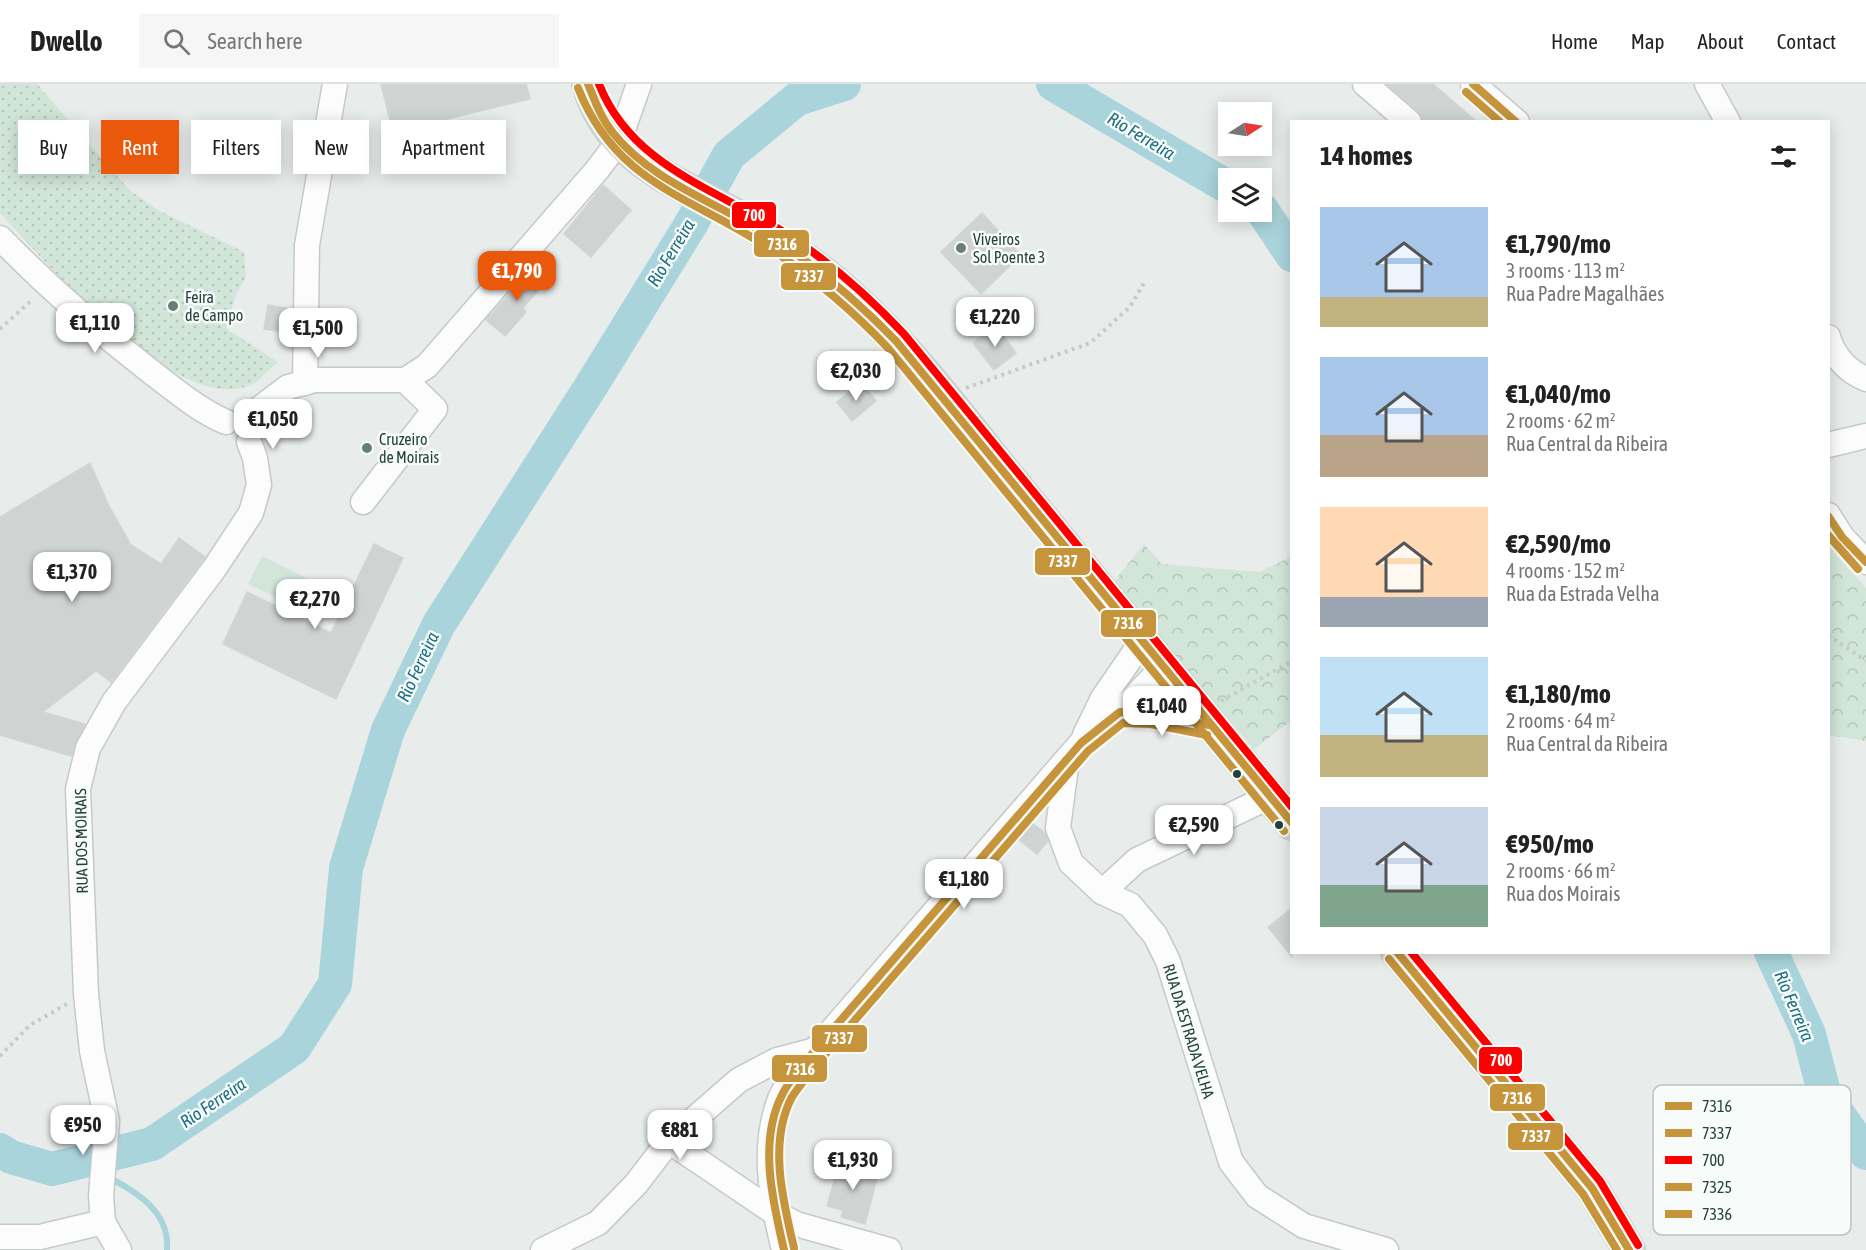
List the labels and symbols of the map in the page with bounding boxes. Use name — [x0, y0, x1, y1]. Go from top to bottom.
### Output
north arrow — [1218, 102, 1272, 156]
water label: Rio Ferreira — [1104, 107, 1179, 164]
line badge: 700 — [731, 201, 777, 229]
text: 700 — [743, 206, 766, 224]
water label: Rio Ferreira — [642, 215, 699, 290]
line badge: 7316 — [753, 229, 810, 258]
place label: Viveiros Sol Poente 3 — [973, 230, 1045, 266]
text: 7316 — [767, 235, 798, 253]
marker: Viveiros Sol Poente 3 — [954, 241, 968, 255]
pin: €1,790 — [468, 251, 566, 302]
line badge: 7337 — [780, 262, 837, 291]
text: 7337 — [794, 267, 824, 285]
place label: Feira de Campo — [185, 288, 243, 325]
pin: €1,220 — [946, 297, 1044, 348]
marker: Feira de Campo — [166, 299, 180, 313]
pin: €1,110 — [46, 303, 144, 354]
pin: €1,500 — [269, 308, 367, 359]
pin: €2,030 — [807, 351, 905, 402]
pin: €1,050 — [224, 399, 322, 450]
place label: Cruzeiro de Moirais — [379, 430, 439, 466]
marker: Cruzeiro de Moirais — [360, 441, 374, 455]
line badge: 7337 — [1034, 547, 1091, 576]
pin: €1,370 — [23, 552, 121, 603]
text: 7337 — [1048, 552, 1078, 570]
pin: €2,270 — [266, 579, 364, 630]
line badge: 7316 — [1100, 609, 1157, 638]
text: 7316 — [1113, 614, 1144, 632]
water label: Rio Ferreira — [392, 628, 443, 705]
pin: €1,040 — [1113, 686, 1211, 737]
unlabelled marker — [1231, 768, 1243, 780]
street label: RUA DOS MOIRAIS — [71, 788, 91, 894]
pin: €2,590 — [1145, 805, 1243, 856]
unlabelled marker — [1273, 819, 1285, 831]
pin: €1,180 — [915, 859, 1013, 910]
street label: RUA DA ESTRADA VELHA — [1160, 962, 1218, 1101]
water label: Rio Ferreira — [1770, 967, 1819, 1045]
line badge: 7337 — [811, 1024, 868, 1053]
text: 7337 — [824, 1029, 854, 1047]
line badge: 700 — [1478, 1046, 1523, 1075]
text: 700 — [1490, 1051, 1513, 1069]
line badge: 7316 — [771, 1054, 828, 1083]
text: 7316 — [785, 1060, 816, 1078]
water label: Rio Ferreira — [176, 1073, 250, 1132]
line badge: 7316 — [1489, 1083, 1546, 1112]
legend — [1653, 1085, 1851, 1235]
text: 7316 — [1502, 1089, 1533, 1107]
text: 7316 — [1702, 1097, 1732, 1115]
pin: €950 — [47, 1105, 119, 1156]
pin: €881 — [644, 1110, 716, 1161]
line badge: 7337 — [1507, 1122, 1564, 1151]
text: 7337 — [1702, 1124, 1732, 1142]
text: 7337 — [1521, 1127, 1551, 1145]
pin: €1,930 — [804, 1140, 902, 1191]
text: 700 — [1702, 1151, 1725, 1169]
text: 7325 — [1702, 1178, 1732, 1196]
text: 7336 — [1702, 1205, 1732, 1223]

